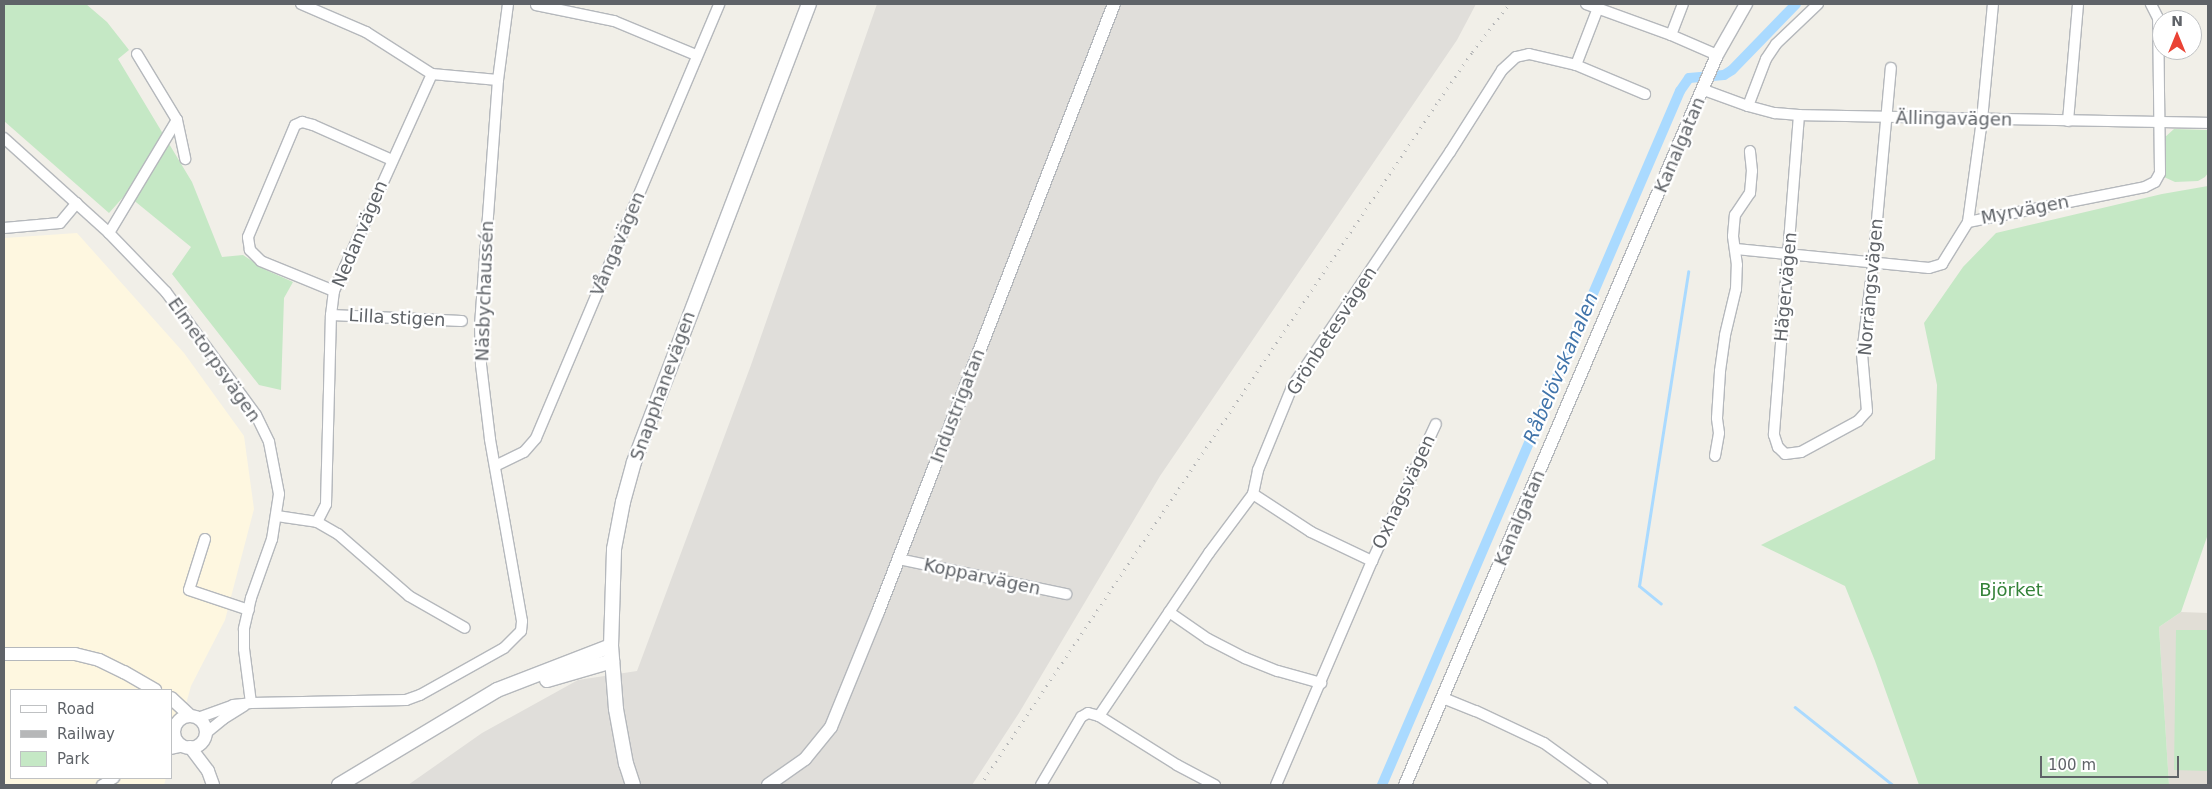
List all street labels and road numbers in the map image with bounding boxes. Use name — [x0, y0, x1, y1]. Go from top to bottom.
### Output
street label: Kanalgatan — [1650, 94, 1710, 196]
street label: Ällingavägen — [1895, 107, 2013, 131]
street label: Nedanvägen — [328, 177, 392, 291]
street label: Vångavägen — [586, 189, 650, 299]
street label: Myrvägen — [1979, 191, 2071, 229]
street label: Norrängsvägen — [1854, 217, 1888, 357]
street label: Näsbychaussén — [472, 220, 498, 362]
street label: Hägervägen — [1770, 231, 1802, 343]
street label: Grönbetesvägen — [1282, 263, 1382, 399]
street label: Elmetorpsvägen — [163, 294, 265, 426]
street label: Lilla stigen — [348, 305, 446, 331]
street label: Snapphanevägen — [626, 308, 700, 464]
street label: Industrigatan — [926, 346, 990, 466]
street label: Oxhagsvägen — [1368, 431, 1440, 553]
street label: Kanalgatan — [1490, 467, 1550, 569]
street label: Kopparvägen — [922, 554, 1042, 600]

